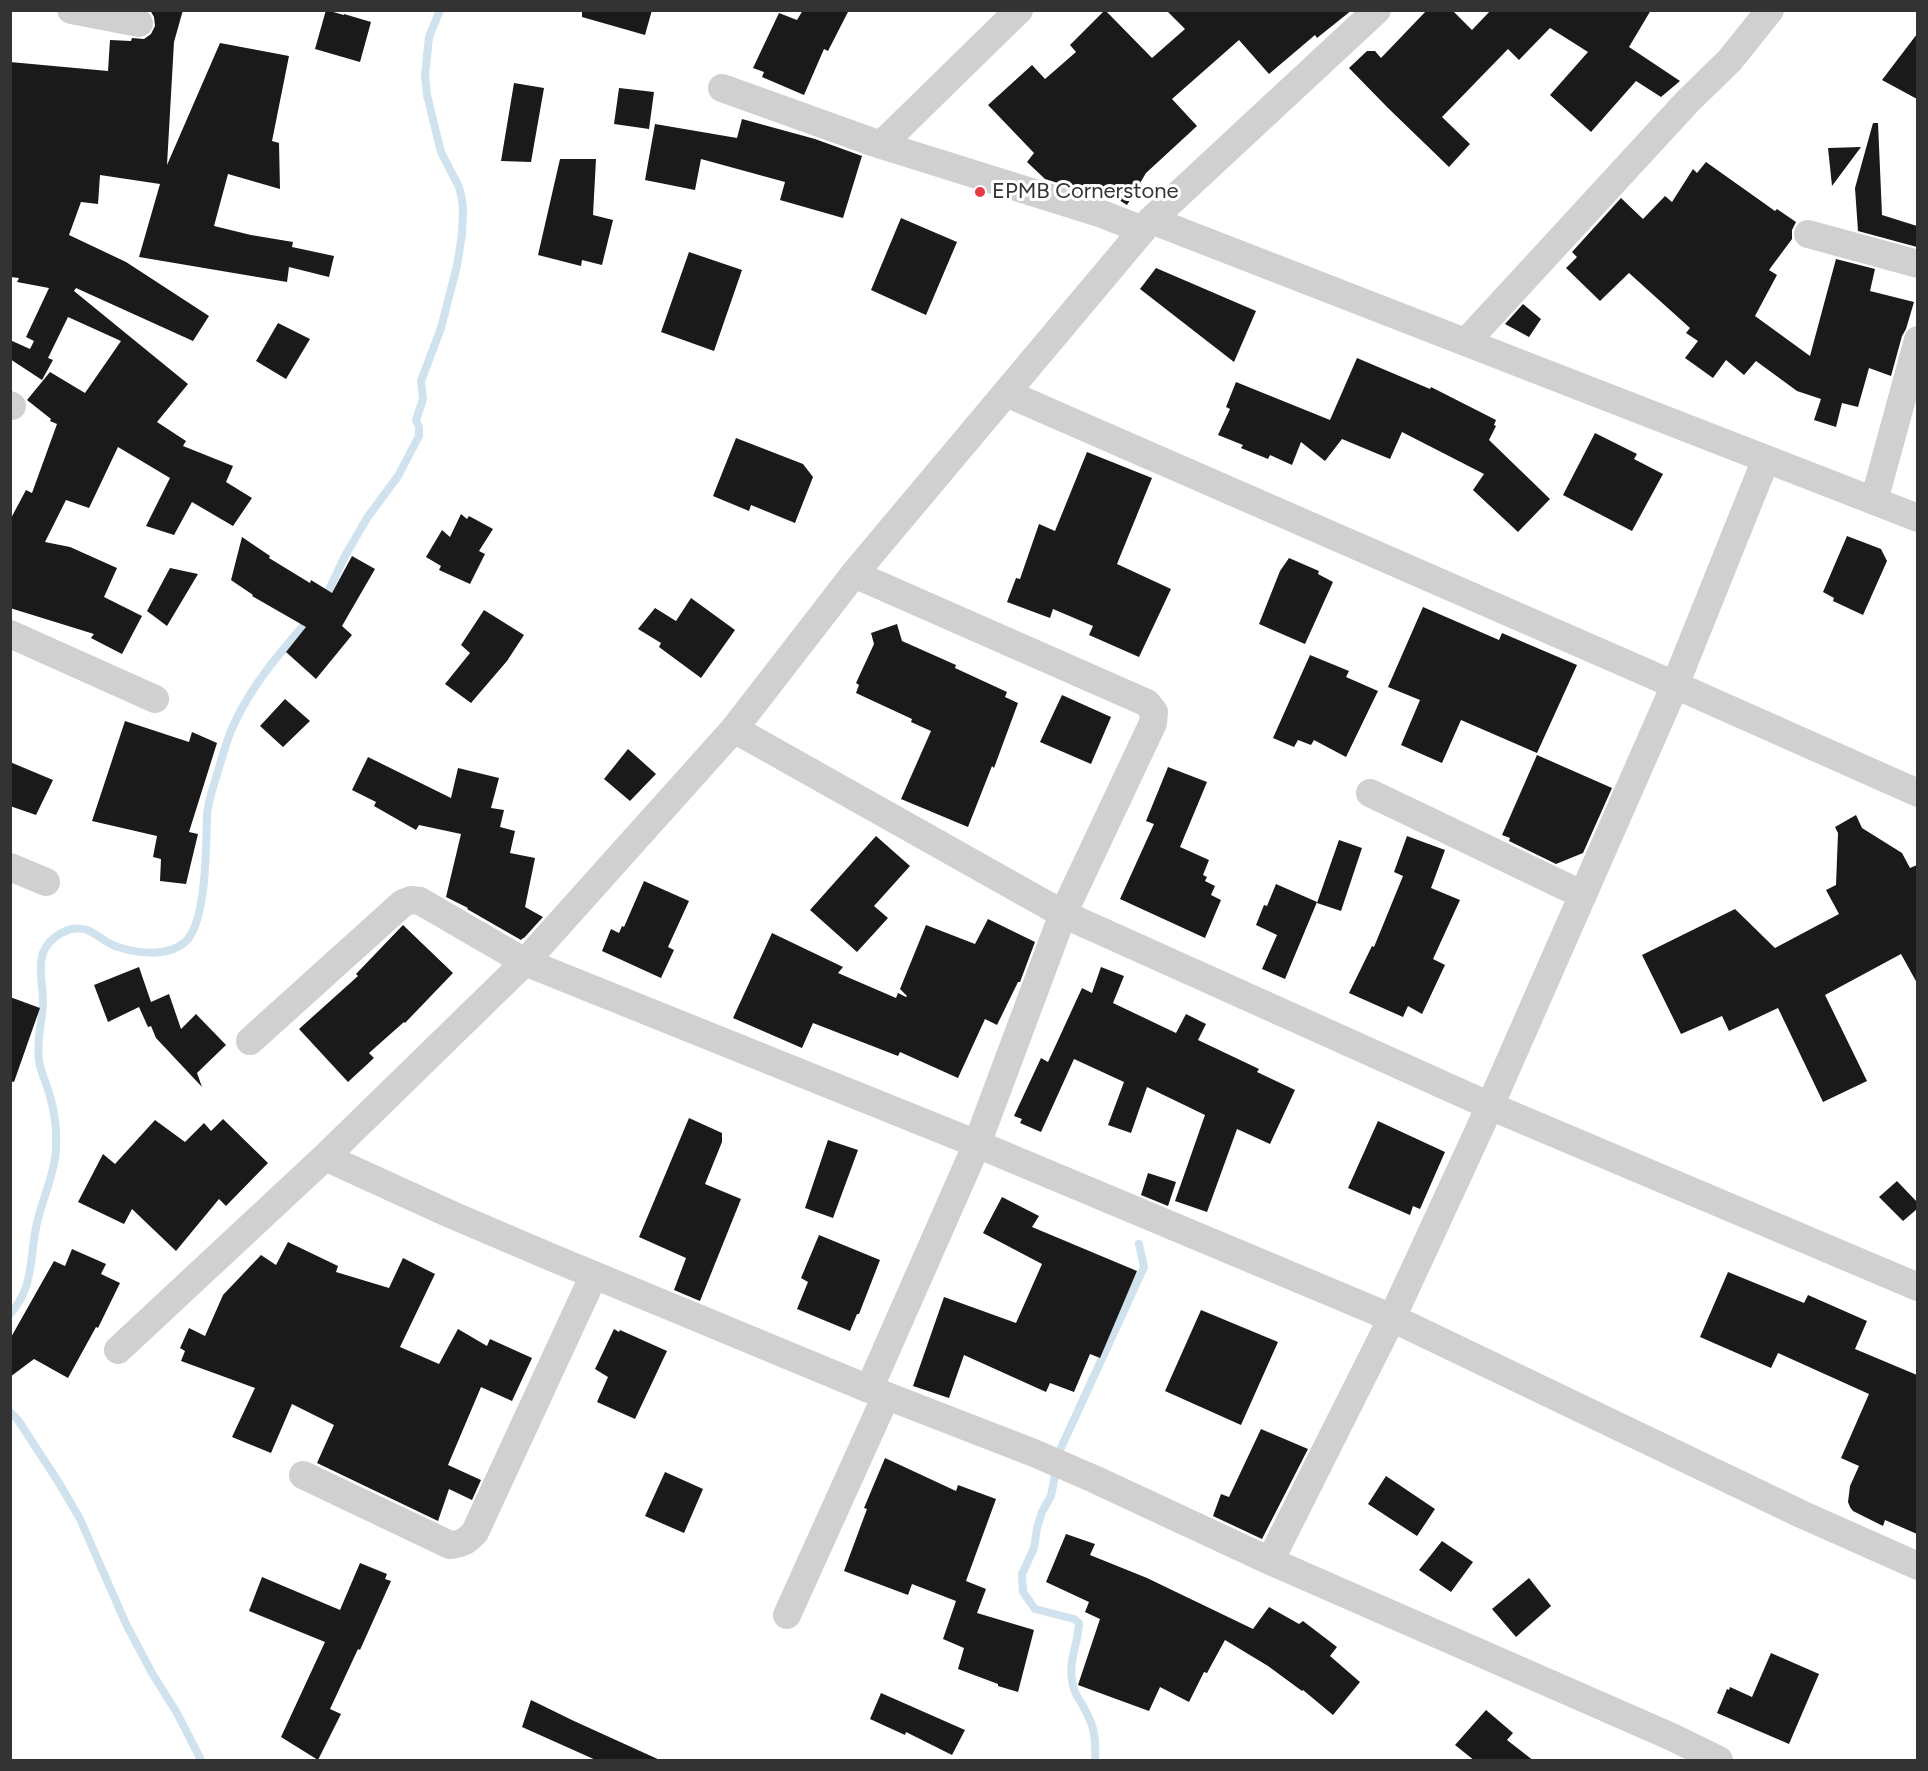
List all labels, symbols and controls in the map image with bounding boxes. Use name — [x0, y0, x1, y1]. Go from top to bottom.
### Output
place label: EPMB Cornerstone — [992, 179, 1179, 205]
marker: EPMB Cornerstone — [973, 185, 987, 199]

